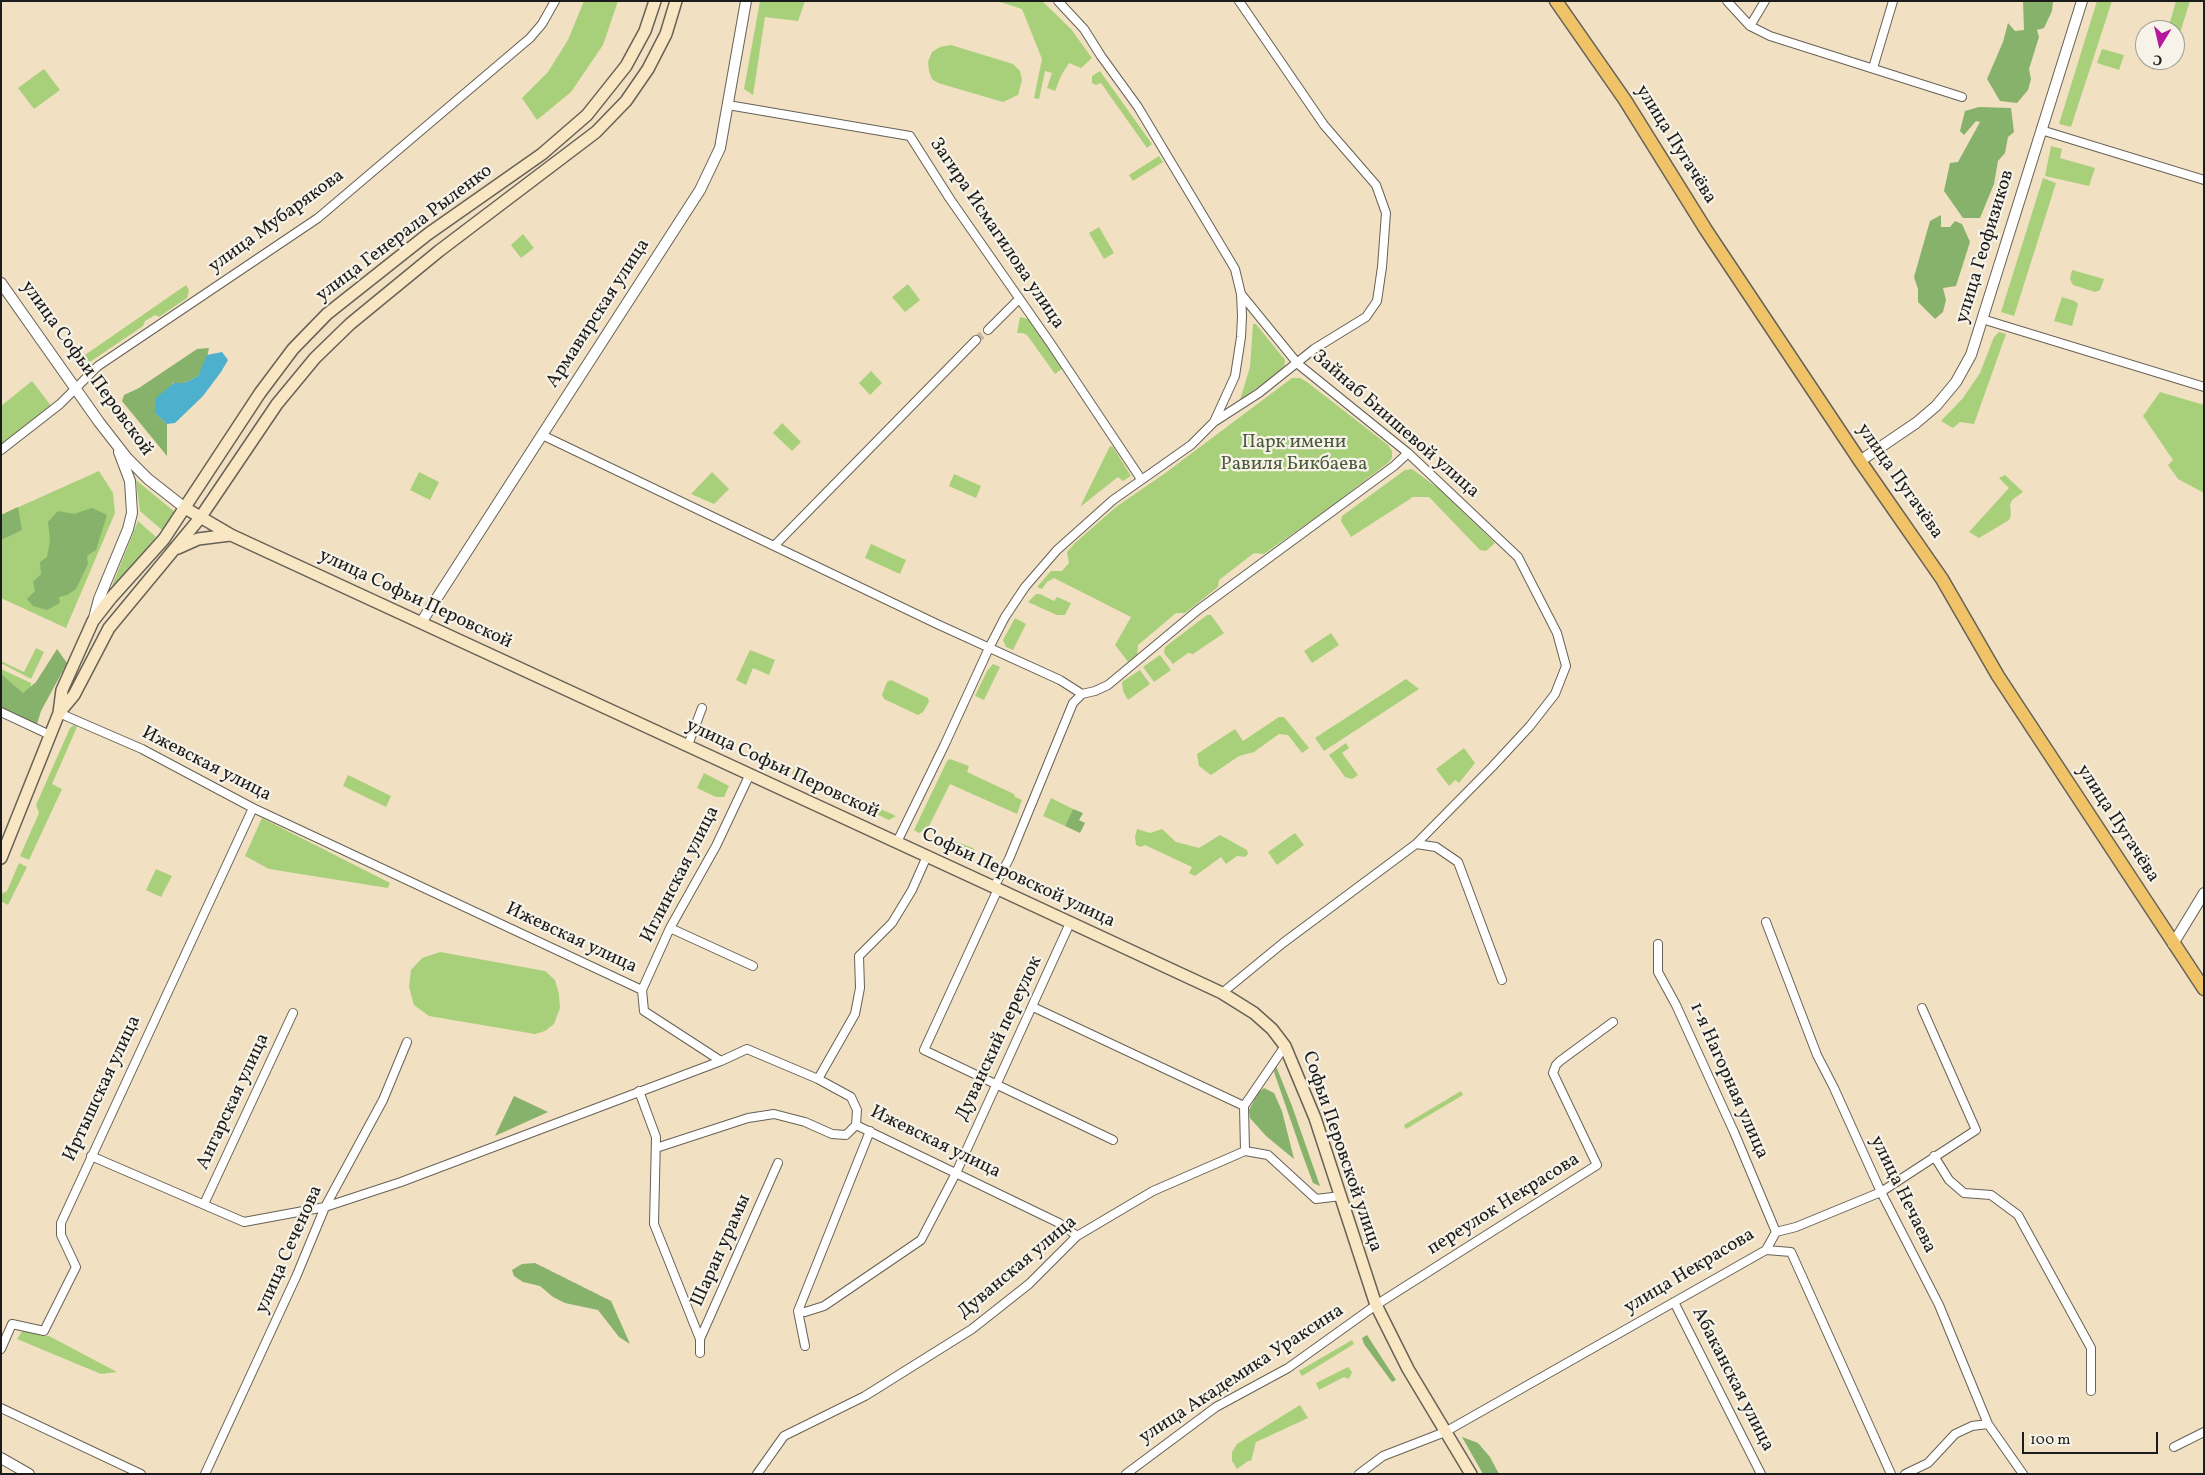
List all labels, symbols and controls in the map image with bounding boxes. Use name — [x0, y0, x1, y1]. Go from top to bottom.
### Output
north arrow — [2135, 20, 2185, 70]
text: С — [2152, 49, 2164, 69]
street label: улица Пугачёва — [1629, 81, 1721, 209]
street label: Загира Исмагилова улица — [923, 134, 1069, 334]
street label: улица Генерала Рыленко — [312, 160, 498, 308]
street label: улица Мубарякова — [205, 165, 349, 279]
street label: улица Геофизиков — [1952, 167, 2020, 327]
street label: Армавирская улица — [542, 235, 656, 393]
street label: улица Софьи Перовской — [15, 277, 157, 461]
street label: Зайнаб Биишевой улица — [1307, 346, 1483, 504]
street label: улица Пугачёва — [1851, 420, 1947, 544]
park label: Парк имени Равиля Бикбаева — [1221, 433, 1367, 477]
street label: улица Софьи Перовской — [315, 545, 515, 655]
street label: улица Софьи Перовской — [682, 715, 882, 825]
street label: Ижевская улица — [137, 723, 275, 807]
street label: улица Пугачёва — [2070, 761, 2164, 887]
street label: Иглинская улица — [637, 803, 725, 947]
street label: Софьи Перовской улица — [918, 824, 1118, 934]
street label: Ижевская улица — [502, 899, 640, 979]
street label: Дуванский переулок — [952, 953, 1048, 1125]
street label: 1-я Нагорная улица — [1683, 999, 1773, 1163]
street label: Иртышская улица — [59, 1012, 147, 1166]
street label: Ангарская улица — [192, 1030, 276, 1174]
street label: Софьи Перовской улица — [1296, 1049, 1386, 1255]
street label: Ижевская улица — [866, 1102, 1004, 1184]
street label: улица Нечаева — [1864, 1133, 1940, 1257]
street label: переулок Некрасова — [1424, 1149, 1584, 1261]
street label: улица Сеченова — [252, 1182, 328, 1318]
street label: Шаран урамы — [687, 1191, 757, 1311]
street label: Дуванская улица — [954, 1211, 1082, 1325]
street label: улица Некрасова — [1621, 1224, 1759, 1320]
street label: улица Академика Ураксина — [1135, 1300, 1349, 1450]
street label: Абаканская улица — [1686, 1304, 1778, 1456]
scale bar — [2025, 1422, 2161, 1454]
text: 100 m — [2030, 1430, 2070, 1451]

